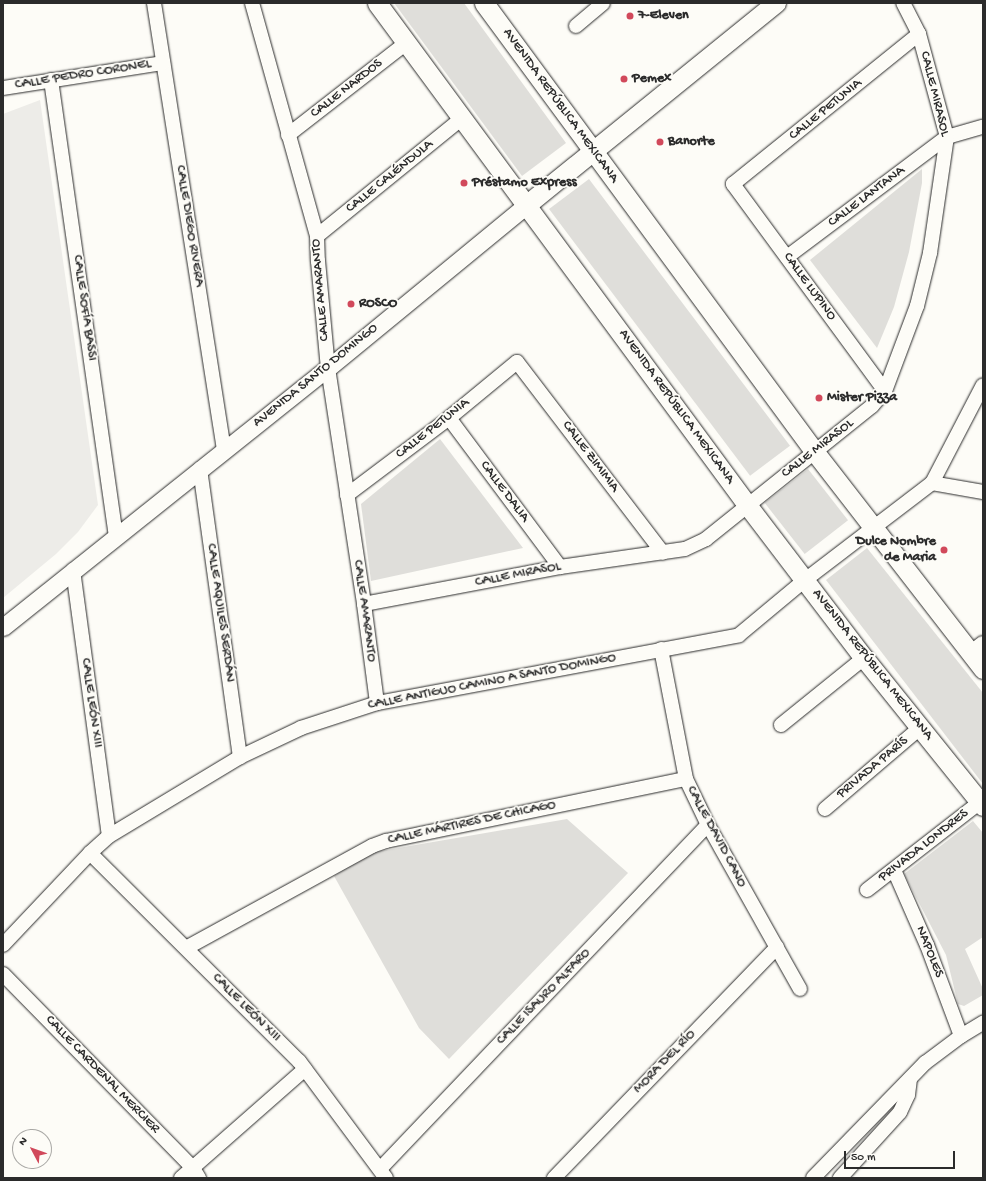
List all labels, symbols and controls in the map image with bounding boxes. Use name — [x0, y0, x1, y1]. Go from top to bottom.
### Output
place label: 7-Eleven — [638, 8, 689, 24]
marker: 7-Eleven — [625, 11, 635, 21]
street label: AVENIDA REPÚBLICA MEXICANA — [498, 25, 622, 187]
street label: CALLE MIRASOL — [915, 50, 953, 138]
street label: CALLE PEDRO CORONEL — [14, 56, 152, 94]
street label: CALLE NARDOS — [308, 56, 386, 122]
place label: Pemex — [632, 71, 671, 87]
marker: Pemex — [619, 74, 629, 84]
street label: CALLE PETUNIA — [786, 76, 866, 144]
place label: Banorte — [668, 134, 715, 150]
street label: CALLE CALÉNDULA — [343, 137, 437, 217]
marker: Banorte — [655, 137, 665, 147]
street label: CALLE LANTANA — [825, 163, 909, 231]
street label: CALLE DIEGO RIVERA — [171, 164, 207, 288]
place label: Préstamo Express — [472, 175, 577, 191]
marker: Préstamo Express — [459, 178, 469, 188]
street label: CALLE AMARANTO — [308, 238, 334, 342]
street label: CALLE LUPINO — [779, 250, 839, 324]
street label: CALLE SOFÍA BASSI — [68, 254, 100, 362]
place label: ROSCO — [359, 296, 397, 312]
marker: ROSCO — [346, 299, 356, 309]
street label: AVENIDA SANTO DOMINGO — [250, 320, 382, 432]
street label: AVENIDA REPÚBLICA MEXICANA — [614, 326, 738, 488]
place label: Mister Pizza — [827, 390, 897, 406]
marker: Mister Pizza — [814, 393, 824, 403]
street label: CALLE PETUNIA — [393, 395, 473, 463]
street label: CALLE MIRASOL — [779, 416, 857, 482]
street label: CALLE ZIMIMIA — [558, 418, 622, 496]
street label: CALLE DALIA — [476, 458, 532, 526]
place label: Dulce Nombre de Maria — [856, 534, 936, 566]
street label: CALLE AQUILES SERDÁN — [202, 543, 238, 683]
marker: Dulce Nombre de Maria — [939, 545, 949, 555]
street label: CALLE MIRASOL — [474, 558, 562, 592]
street label: CALLE AMARANTO — [349, 559, 379, 663]
street label: AVENIDA REPÚBLICA MEXICANA — [808, 586, 936, 744]
street label: CALLE ANTIGUO CAMINO A SANTO DOMINGO — [367, 650, 617, 714]
street label: CALLE LEÓN XIII — [76, 657, 106, 749]
street label: PRIVADA PARÍS — [834, 733, 912, 803]
street label: CALLE DAVID CANO — [682, 783, 750, 891]
street label: CALLE MÁRTIRES DE CHICAGO — [386, 797, 558, 849]
street label: PRIVADA LONDRES — [876, 806, 972, 886]
street label: NAPOLES — [911, 924, 947, 980]
street label: CALLE ISAURO ALFARO — [494, 945, 594, 1049]
street label: CALLE LEÓN XIII — [208, 970, 284, 1046]
street label: CALLE CARDENAL MERCIER — [41, 1012, 163, 1138]
street label: MORA DEL RÍO — [630, 1027, 700, 1097]
north arrow — [12, 1129, 52, 1169]
text: N — [17, 1135, 31, 1148]
scale bar — [846, 1143, 957, 1169]
text: 50 m — [851, 1151, 876, 1165]

